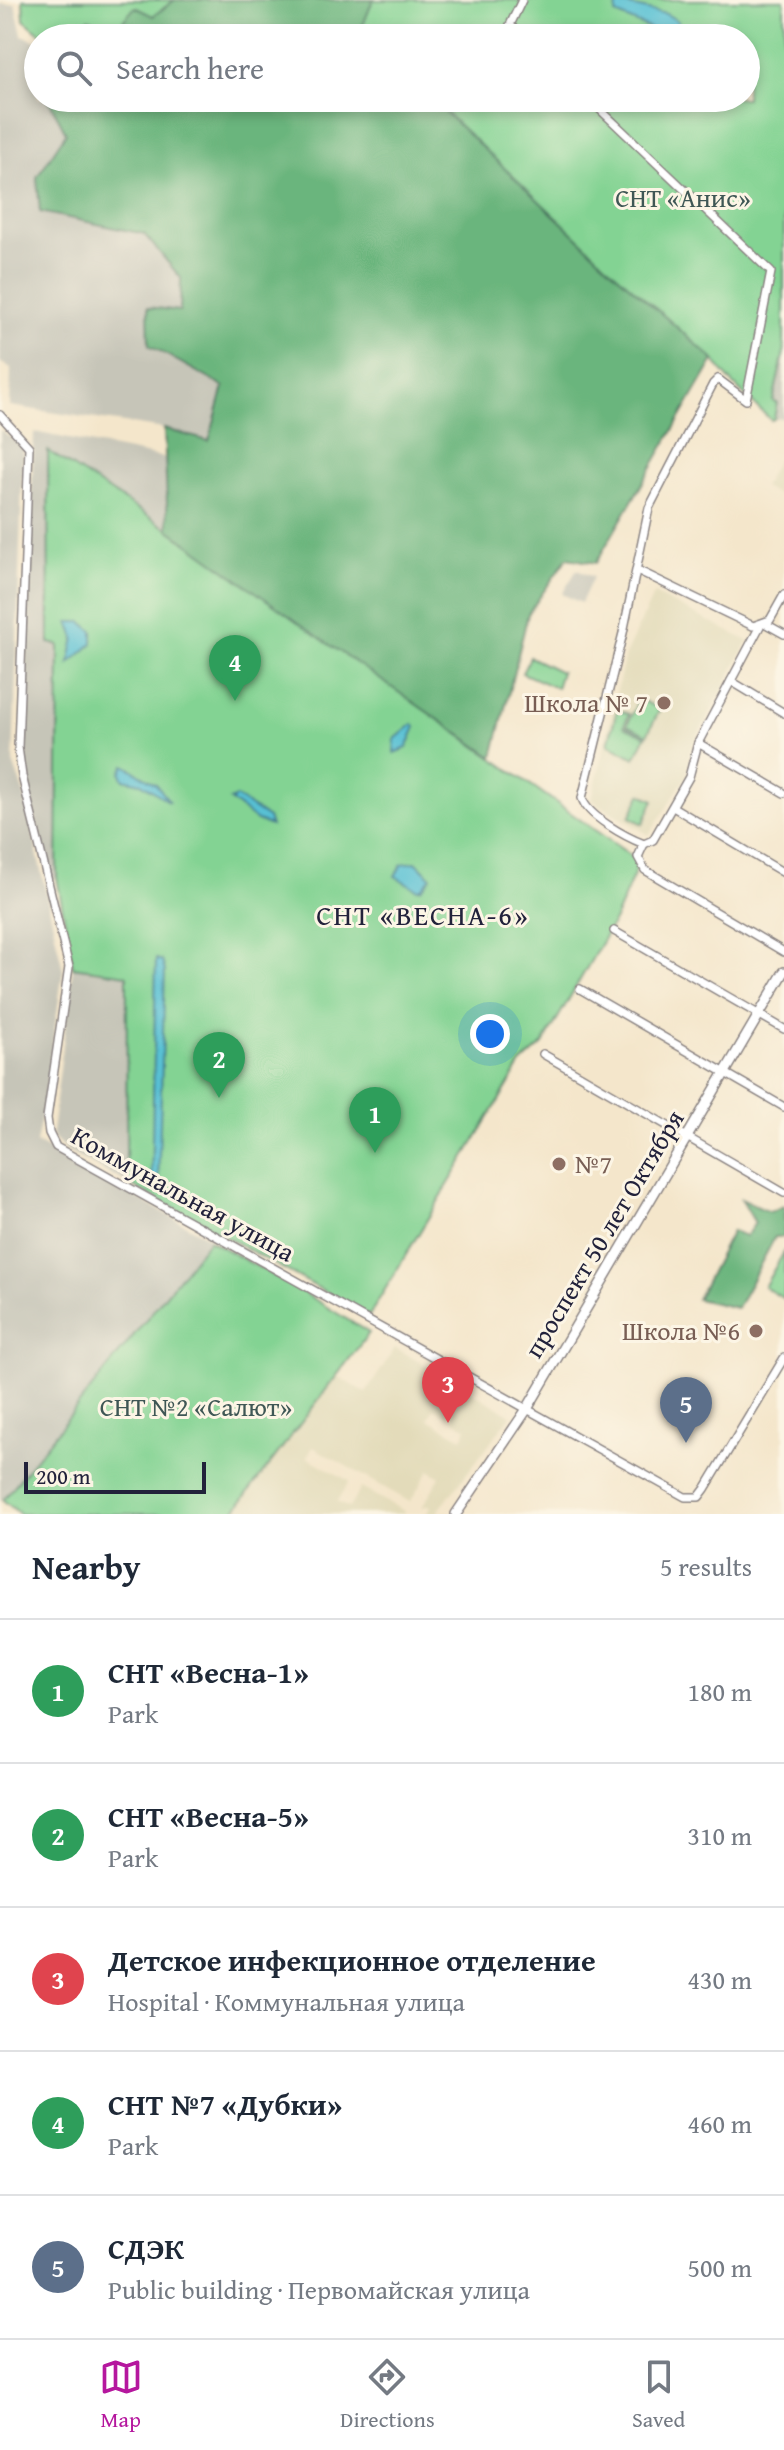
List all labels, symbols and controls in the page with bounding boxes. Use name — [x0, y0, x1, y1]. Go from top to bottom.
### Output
search box — [24, 24, 760, 112]
icon: search — [52, 46, 96, 90]
text: Search here — [116, 46, 264, 90]
park label: СНТ «Анис» — [615, 178, 751, 217]
pin: 4 — [209, 635, 261, 701]
place label: Школа № 7 — [524, 683, 648, 722]
marker: Школа № 7 — [655, 694, 673, 712]
district label: СНТ «ВЕСНА-6» — [316, 894, 530, 935]
your location — [470, 1014, 510, 1054]
pin: 2 — [193, 1032, 245, 1098]
pin: 1 — [349, 1087, 401, 1153]
street label: проспект 50 лет Октября — [514, 1102, 693, 1365]
street label: Коммунальная улица — [64, 1116, 303, 1272]
place label: №7 — [575, 1144, 612, 1183]
marker: №7 — [550, 1155, 568, 1173]
place label: Школа №6 — [622, 1311, 740, 1350]
marker: Школа №6 — [747, 1322, 765, 1340]
pin: 3 — [422, 1357, 474, 1423]
pin: 5 — [660, 1377, 712, 1443]
park label: СНТ №2 «Салют» — [100, 1387, 292, 1426]
scale bar — [24, 1458, 206, 1494]
text: 200 m — [36, 1460, 91, 1492]
text: Nearby — [32, 1542, 141, 1591]
text: 5 results — [660, 1547, 752, 1586]
text: СНТ «Весна-1» — [108, 1650, 309, 1694]
text: 1 — [51, 1672, 65, 1711]
text: 180 m — [687, 1672, 752, 1711]
text: Park — [108, 1694, 158, 1733]
text: СНТ «Весна-5» — [108, 1794, 309, 1838]
text: 2 — [51, 1816, 65, 1855]
text: 310 m — [687, 1816, 752, 1855]
text: Park — [108, 1838, 158, 1877]
text: Детское инфекционное отделение — [108, 1938, 596, 1982]
text: 3 — [51, 1960, 65, 1999]
text: 430 m — [687, 1960, 752, 1999]
text: Hospital · Коммунальная улица — [108, 1982, 465, 2021]
text: СНТ №7 «Дубки» — [108, 2082, 342, 2126]
text: 4 — [51, 2104, 65, 2143]
text: 460 m — [687, 2104, 752, 2143]
text: Park — [108, 2126, 158, 2165]
text: СДЭК — [108, 2226, 184, 2270]
text: 5 — [51, 2248, 65, 2287]
text: 500 m — [687, 2248, 752, 2287]
text: Public building · Первомайская улица — [108, 2270, 530, 2309]
tab: Map — [99, 2355, 143, 2435]
tab: Directions — [340, 2355, 435, 2435]
tab: Saved — [632, 2355, 685, 2435]

